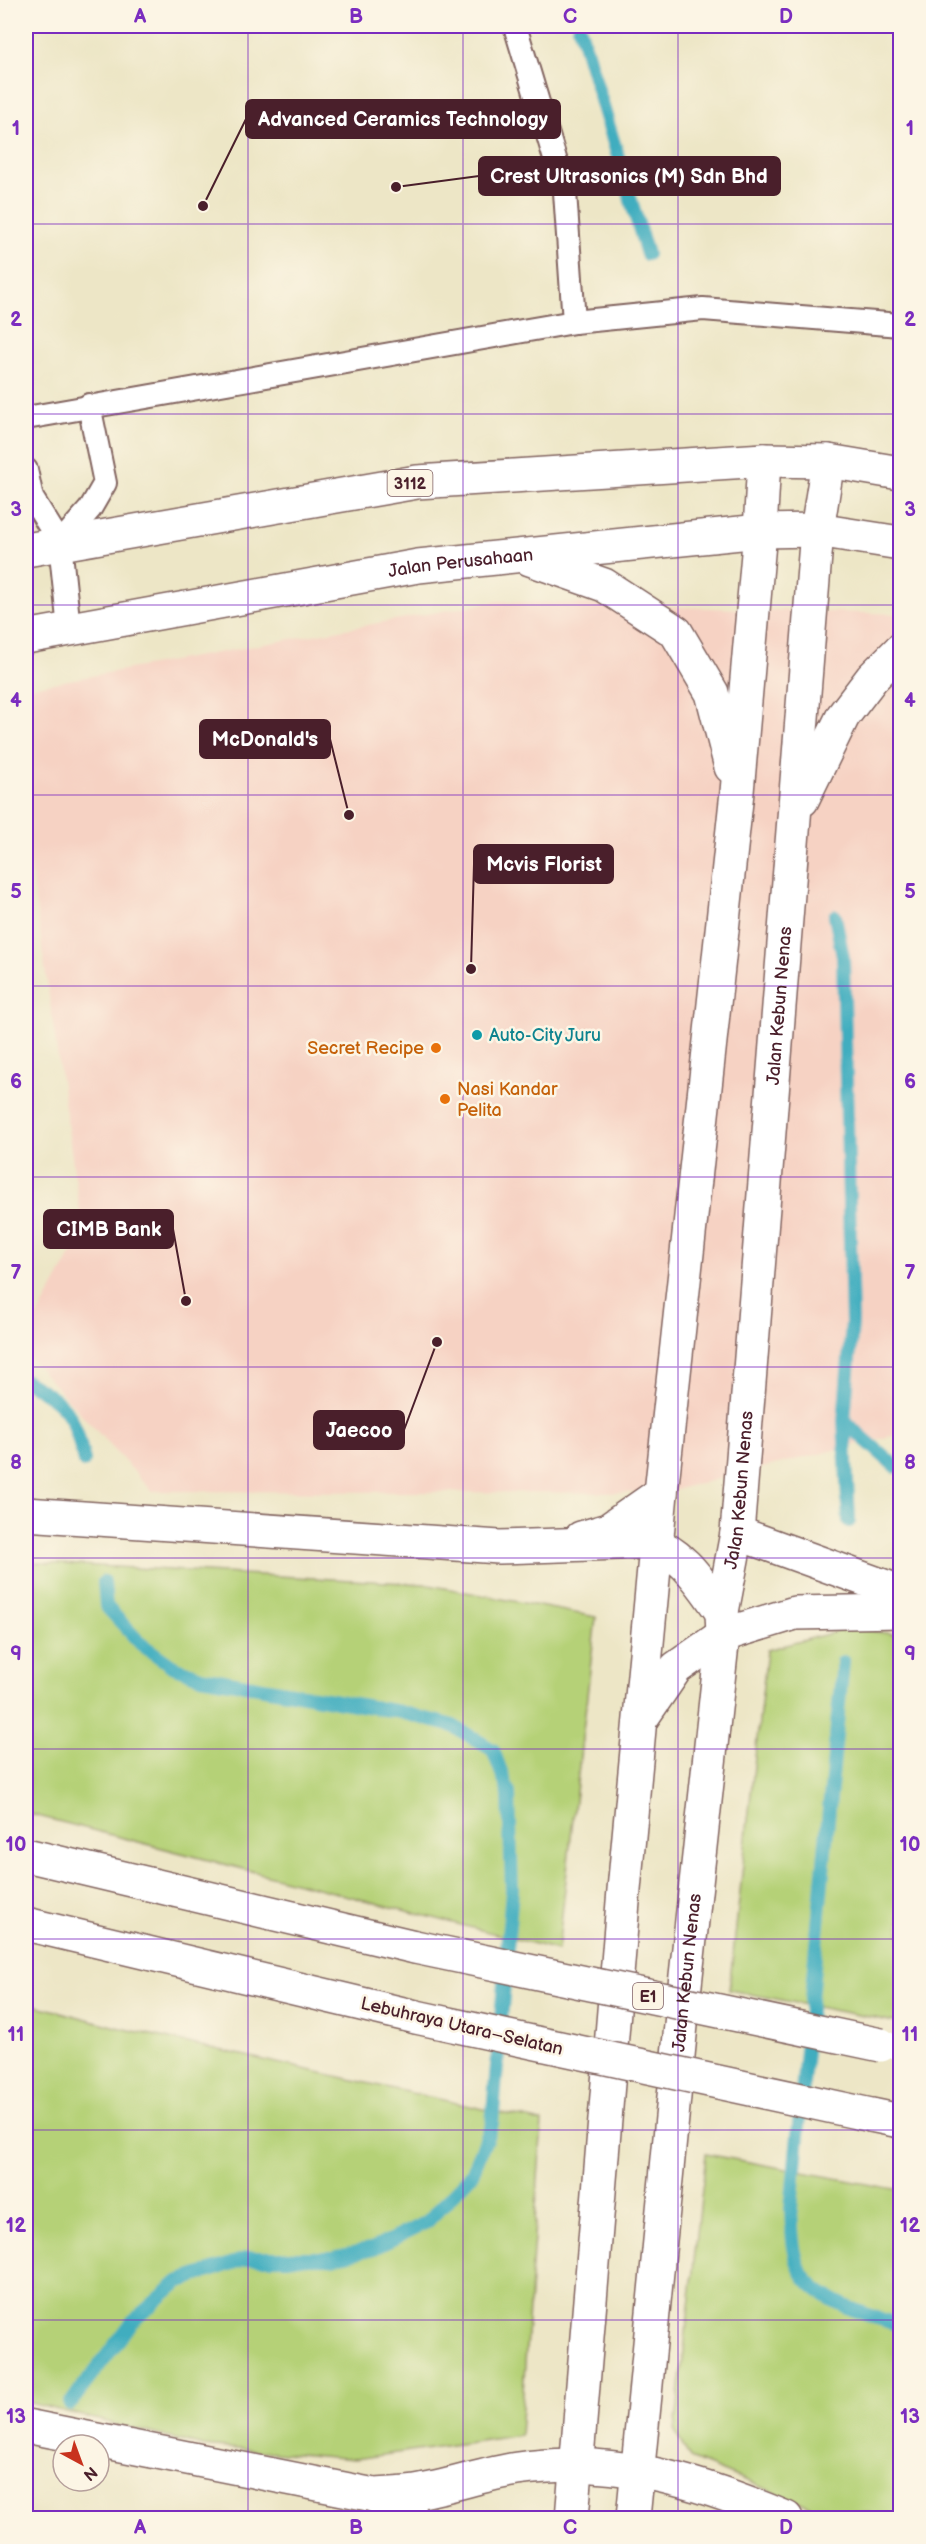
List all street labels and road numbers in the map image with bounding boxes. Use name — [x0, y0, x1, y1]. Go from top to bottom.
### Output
road number: 3112 — [388, 470, 432, 496]
street label: Jalan Perusahaan — [386, 544, 534, 582]
street label: Jalan Kebun Nenas — [763, 926, 796, 1086]
street label: Jalan Kebun Nenas — [720, 1410, 758, 1571]
street label: Jalan Kebun Nenas — [668, 1892, 706, 2053]
road number: E1 — [633, 1983, 663, 2009]
street label: Lebuhraya Utara–Selatan — [359, 1993, 565, 2060]

